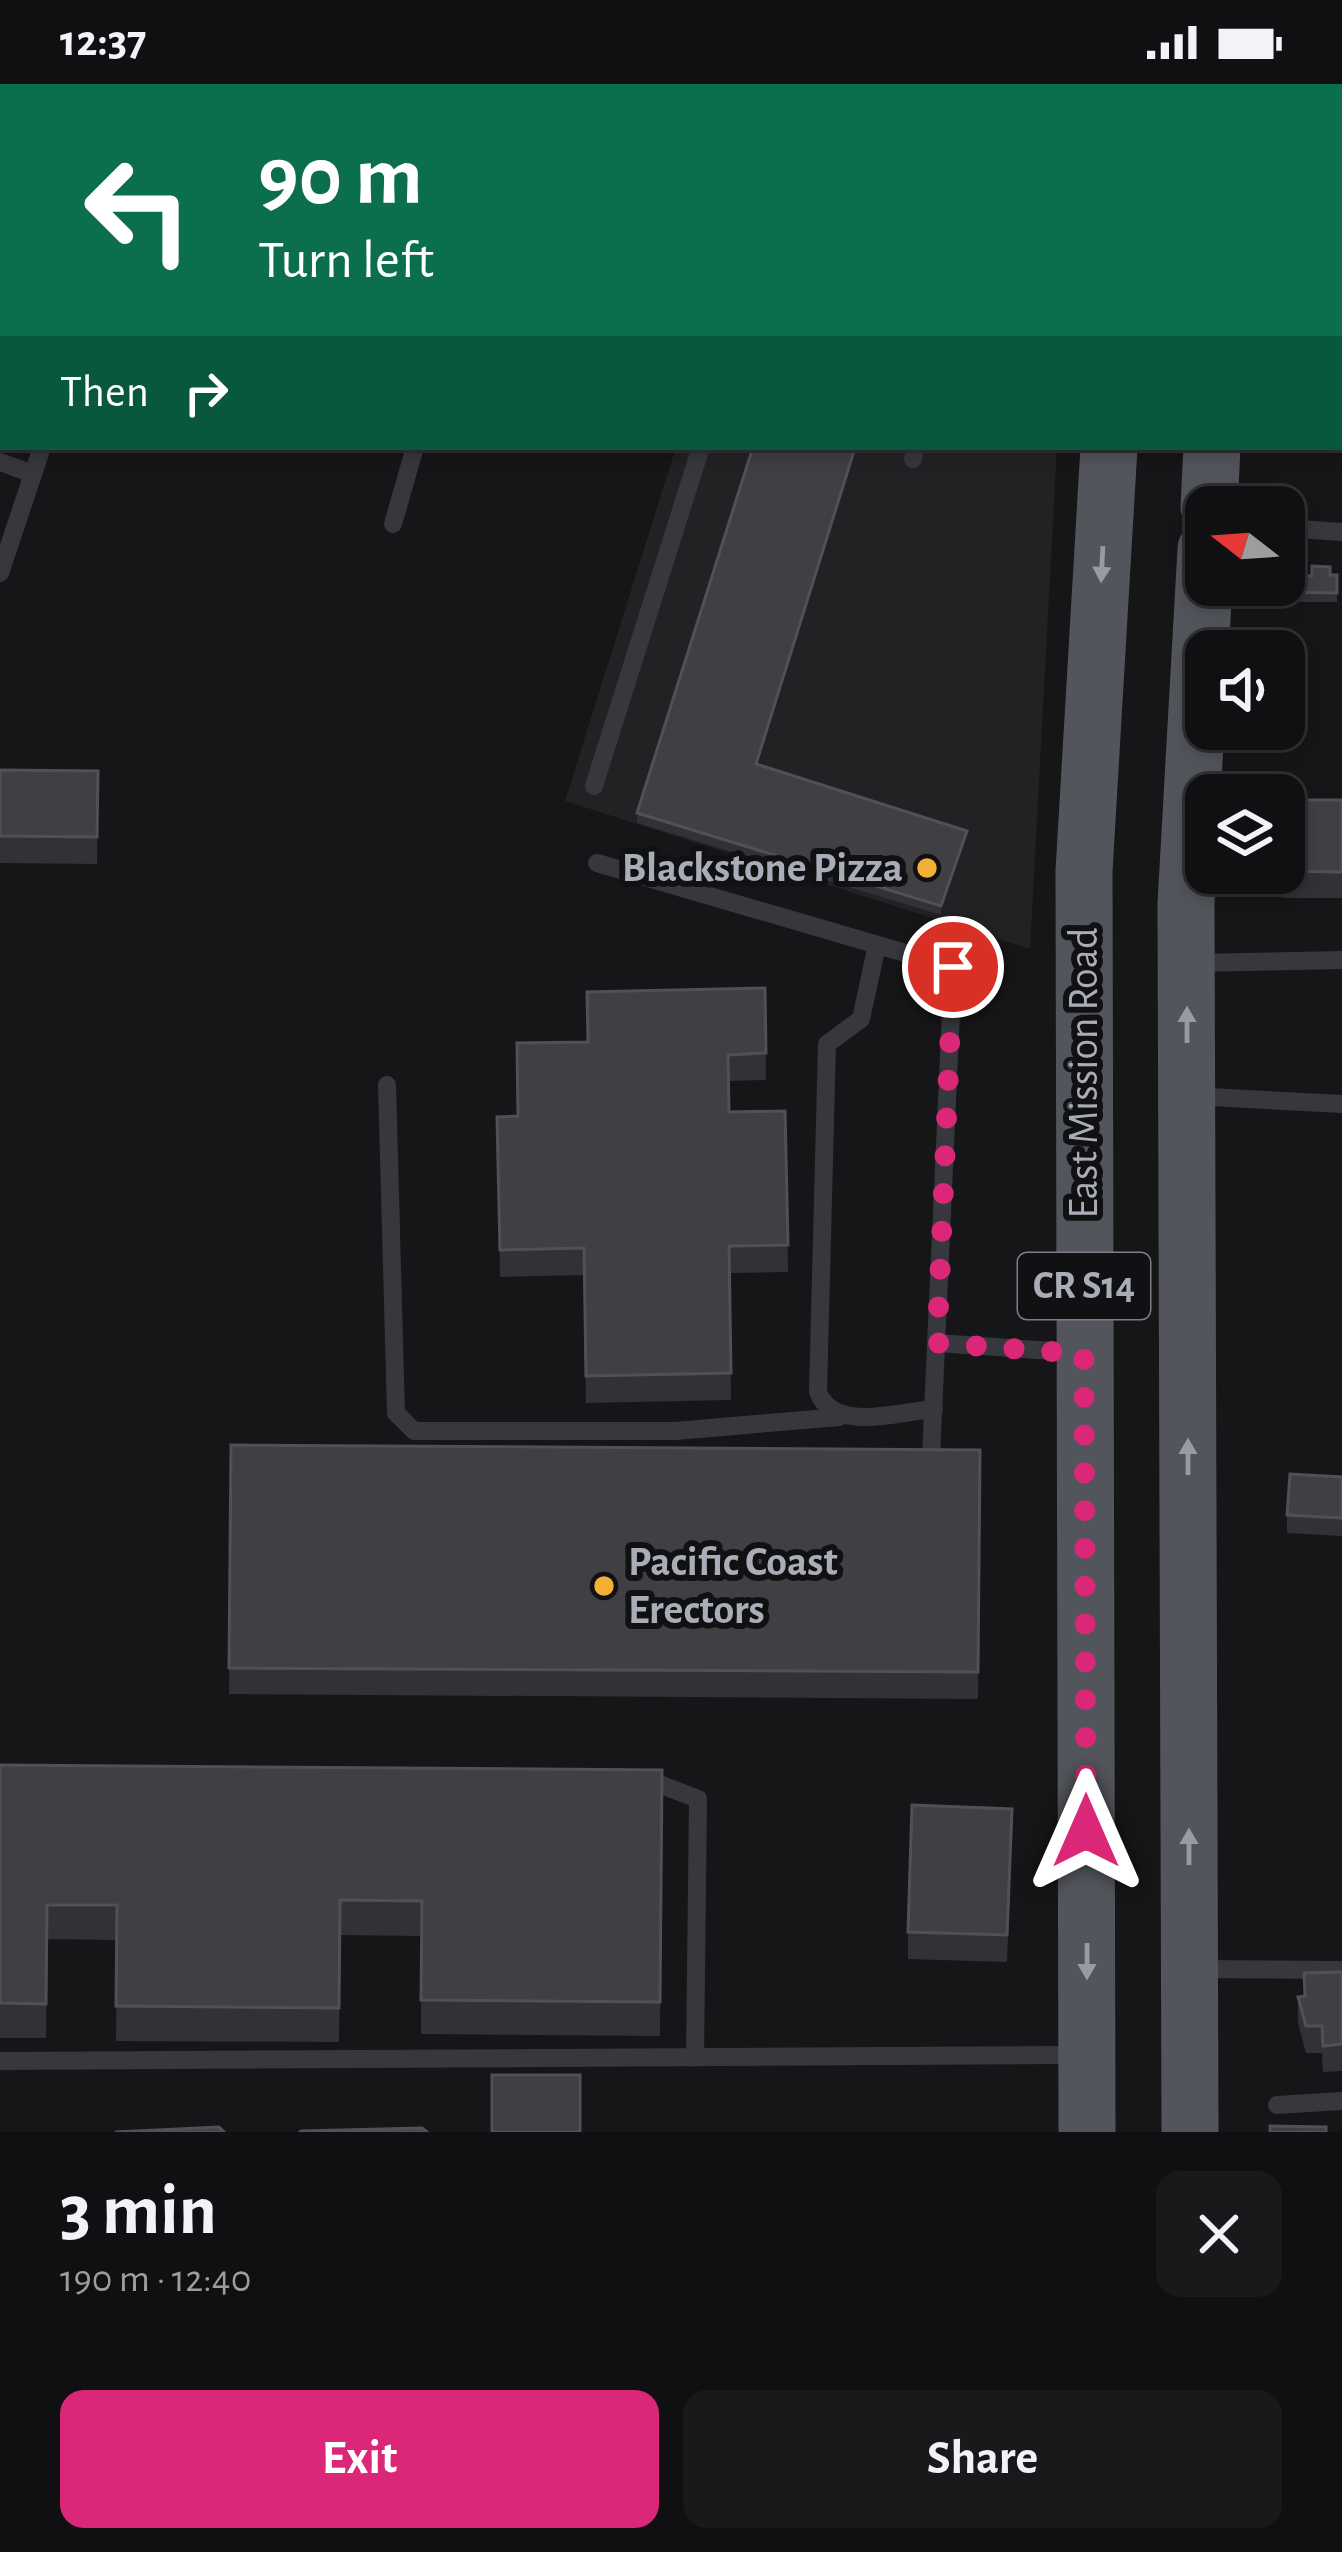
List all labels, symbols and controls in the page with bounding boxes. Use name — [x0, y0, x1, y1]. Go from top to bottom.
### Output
text: 12:37 — [60, 19, 147, 64]
icon: left — [60, 132, 216, 288]
text: 90 m — [258, 136, 423, 220]
text: Turn left — [258, 234, 434, 288]
icon: right — [173, 360, 239, 426]
text: Then — [60, 370, 149, 415]
north arrow — [1185, 486, 1305, 606]
map controls — [1185, 486, 1305, 894]
one-way arrow — [1092, 546, 1111, 584]
button: sound — [1185, 630, 1305, 750]
button: layers — [1185, 774, 1305, 894]
place label: Blackstone Pizza — [622, 847, 903, 889]
marker: Blackstone Pizza — [914, 855, 940, 881]
pin — [902, 916, 1004, 1018]
street label: East Mission Road — [1063, 927, 1105, 1219]
icon: arrive — [920, 934, 986, 1000]
one-way arrow — [1177, 1005, 1197, 1043]
road number: CR S14 — [1018, 1253, 1150, 1319]
one-way arrow — [1178, 1437, 1198, 1475]
place label: Pacific Coast Erectors — [628, 1541, 838, 1631]
marker: Pacific Coast Erectors — [591, 1573, 617, 1599]
position arrow — [1023, 1768, 1149, 1894]
one-way arrow — [1179, 1827, 1199, 1865]
one-way arrow — [1077, 1943, 1097, 1981]
button: close — [1156, 2171, 1282, 2297]
text: 3 min — [60, 2175, 217, 2247]
text: 190 m · 12:40 — [60, 2260, 251, 2299]
button: Exit — [60, 2390, 659, 2528]
button: Share — [683, 2390, 1282, 2528]

